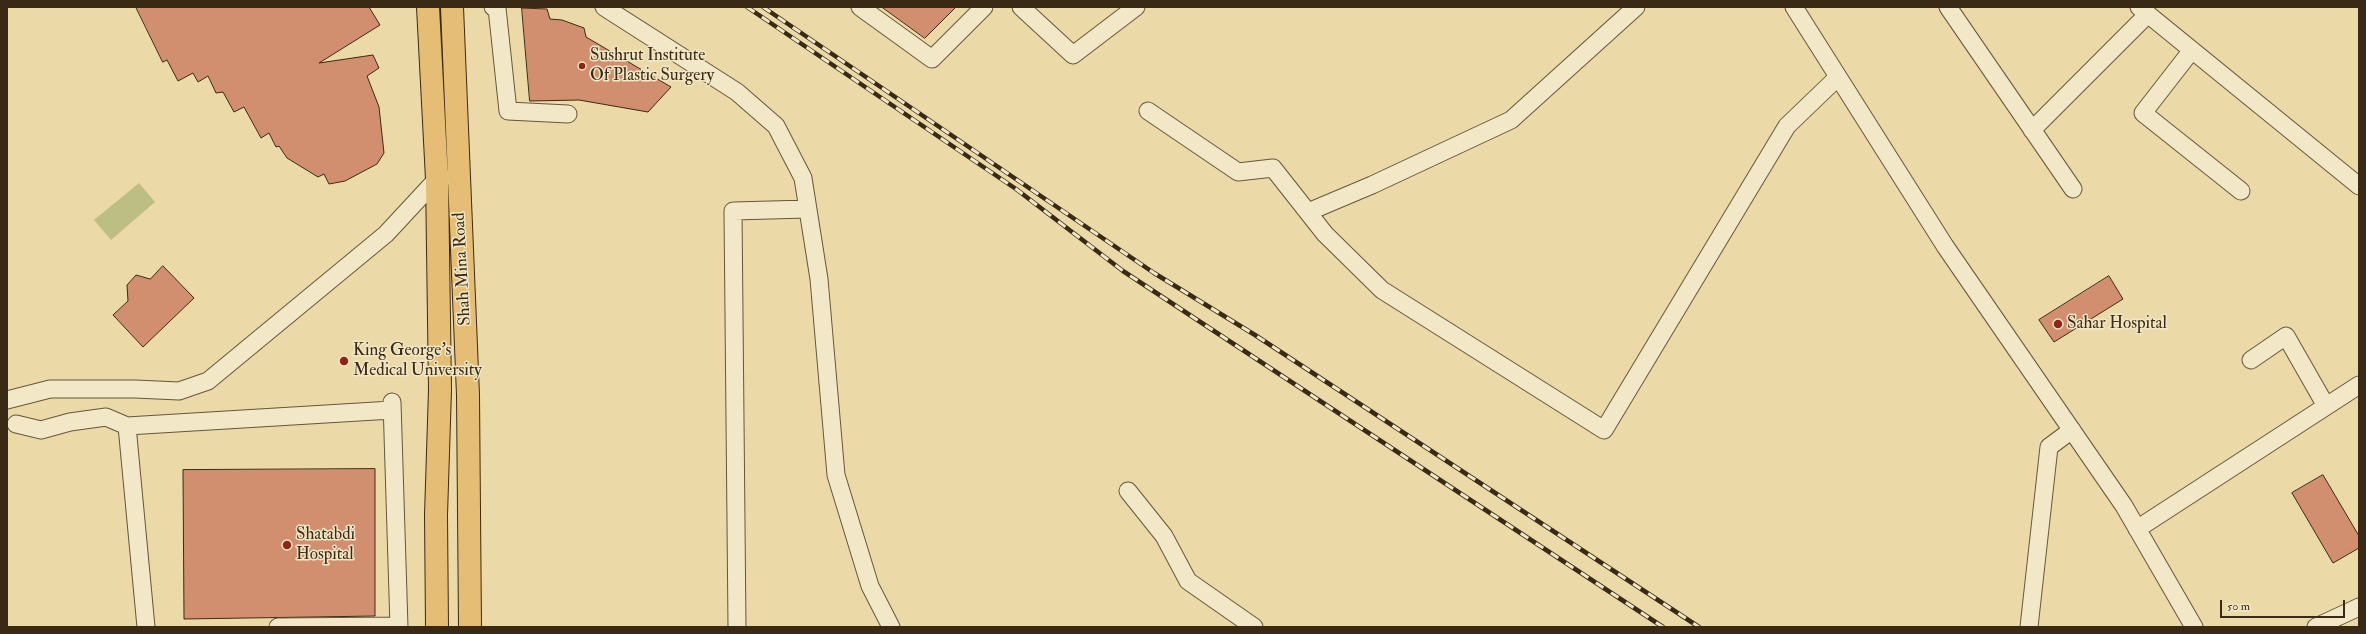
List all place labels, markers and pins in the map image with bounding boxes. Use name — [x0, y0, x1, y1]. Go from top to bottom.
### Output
place label: Sushrut Institute Of Plastic Surgery — [590, 46, 714, 86]
marker: Sushrut Institute Of Plastic Surgery — [577, 61, 587, 71]
place label: Sahar Hospital — [2067, 314, 2167, 334]
marker: Sahar Hospital — [2052, 318, 2064, 330]
place label: King George's Medical University — [353, 341, 482, 381]
marker: King George's Medical University — [338, 355, 350, 367]
place label: Shatabdi Hospital — [296, 525, 355, 565]
marker: Shatabdi Hospital — [281, 539, 293, 551]

